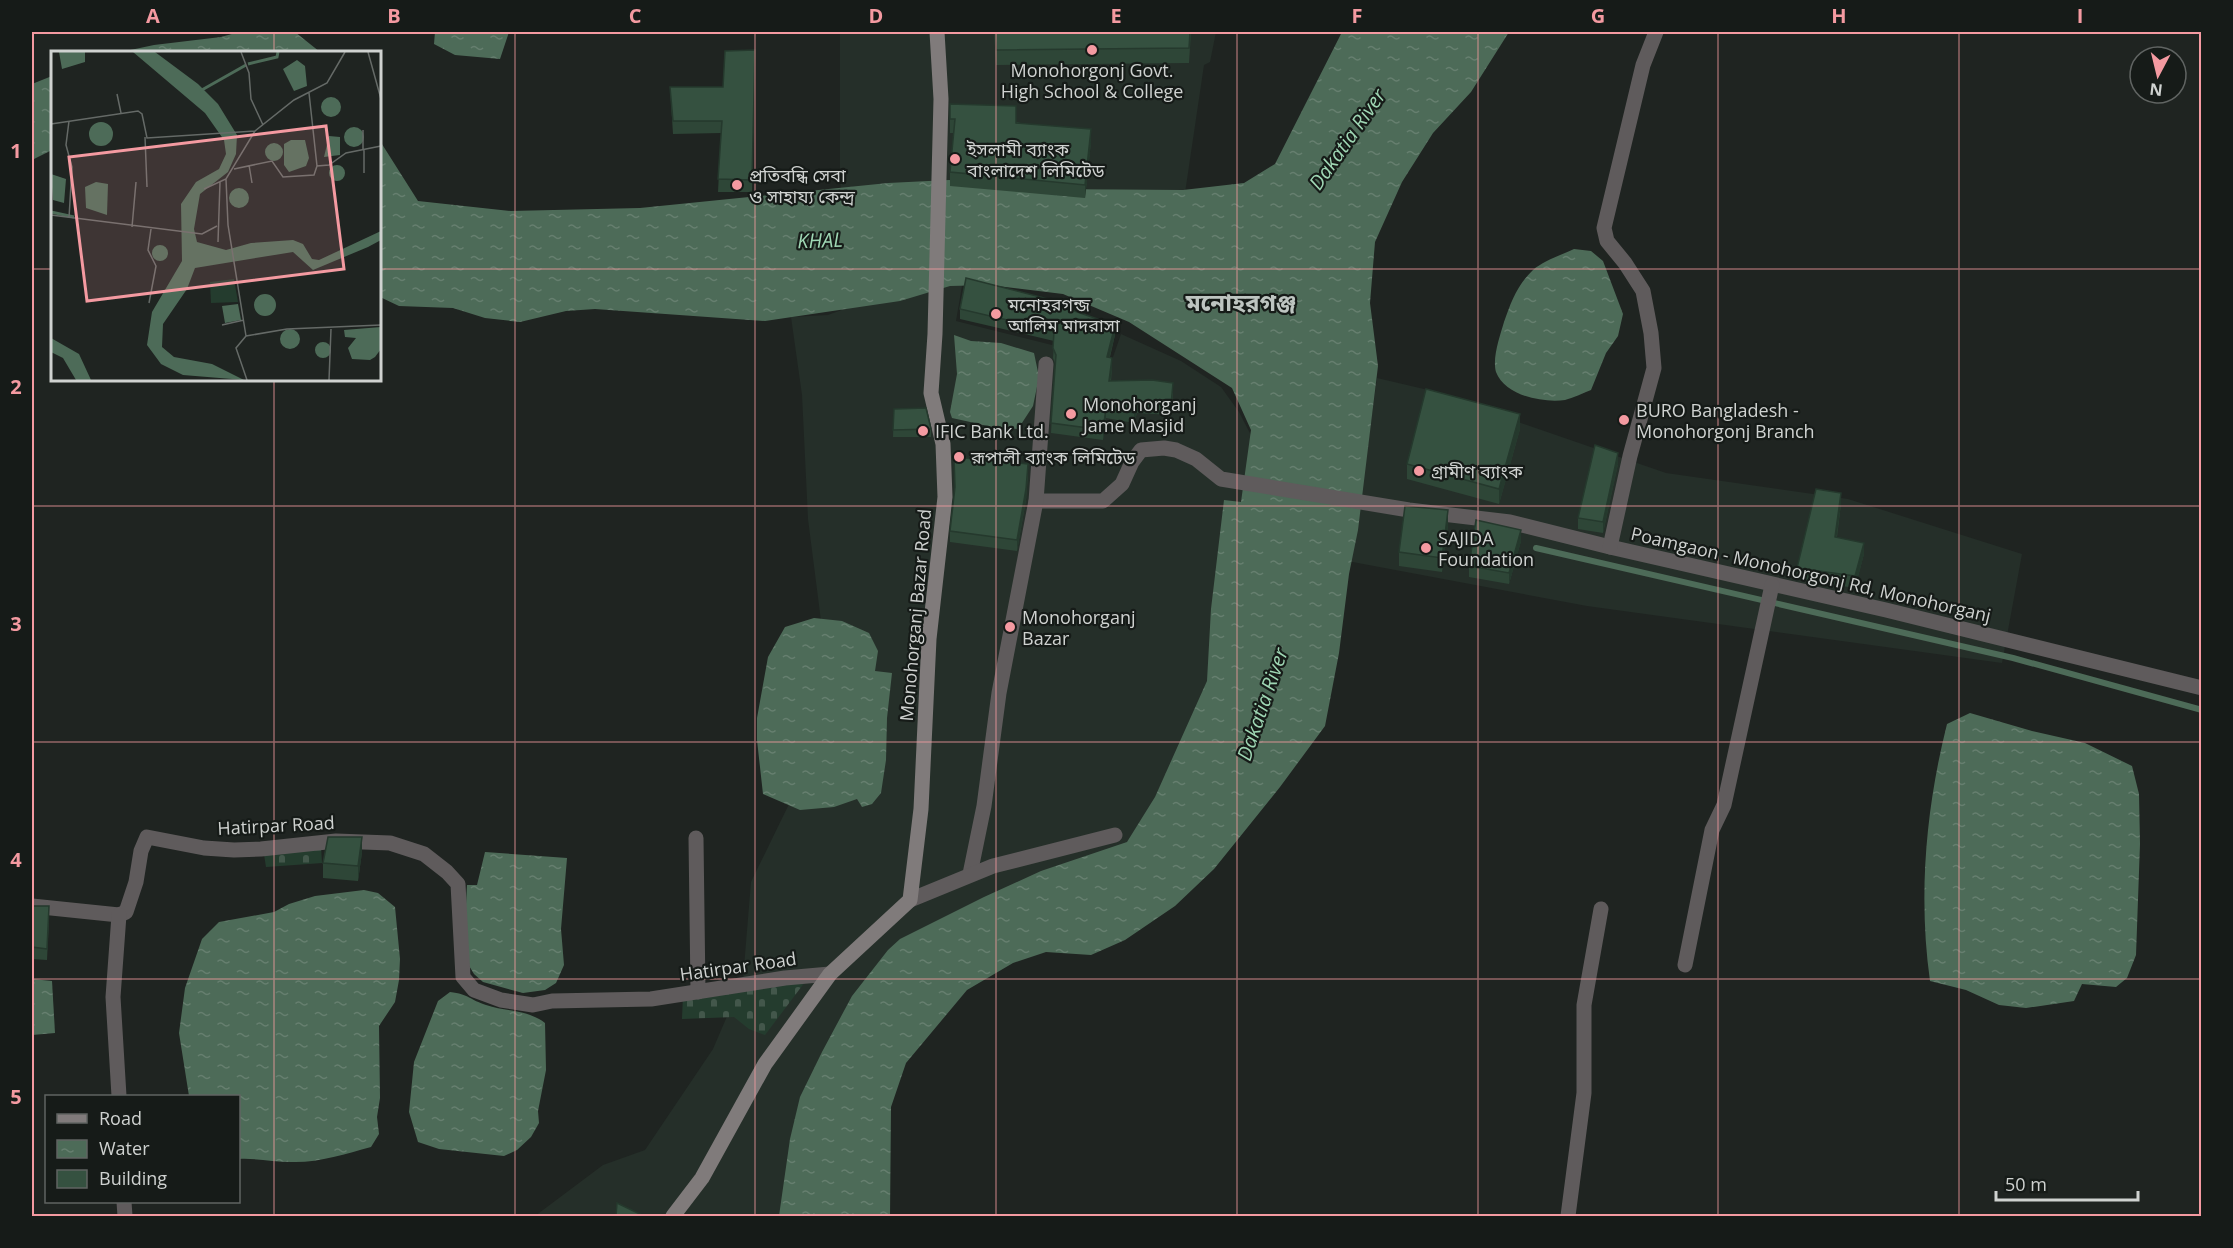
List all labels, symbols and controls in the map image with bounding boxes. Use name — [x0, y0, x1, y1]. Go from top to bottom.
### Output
text: A — [146, 2, 160, 29]
text: B — [387, 2, 401, 29]
text: C — [629, 2, 642, 29]
text: D — [869, 2, 883, 29]
text: E — [1110, 2, 1122, 29]
text: F — [1352, 2, 1362, 29]
text: G — [1591, 2, 1605, 29]
text: H — [1831, 2, 1847, 29]
text: I — [2077, 2, 2083, 29]
marker: Monohorgonj Govt. High School & College — [1085, 43, 1099, 57]
north arrow — [2128, 45, 2188, 105]
inset map — [51, 51, 381, 381]
place label: Monohorgonj Govt. High School & College — [1001, 58, 1183, 103]
text: N — [2148, 78, 2164, 102]
water label: Dakatia River — [1302, 82, 1392, 195]
text: 1 — [10, 137, 22, 164]
place label: ইসলামী ব্যাংক বাংলাদেশ লিমিটেড — [966, 137, 1105, 182]
marker: ইসলামী ব্যাংক বাংলাদেশ লিমিটেড — [948, 152, 962, 166]
place label: প্রতিবন্ধি সেবা ও সাহায্য কেন্দ্র — [749, 163, 856, 208]
marker: প্রতিবন্ধি সেবা ও সাহায্য কেন্দ্র — [730, 178, 744, 192]
water label: KHAL — [797, 226, 843, 254]
district label: মনোহরগঞ্জ — [1185, 285, 1296, 318]
place label: মনোহরগন্জ আলিম মাদরাসা — [1007, 292, 1120, 337]
marker: মনোহরগন্জ আলিম মাদরাসা — [989, 307, 1003, 321]
text: 2 — [10, 373, 22, 400]
place label: Monohorganj Jame Masjid — [1081, 392, 1196, 437]
place label: BURO Bangladesh - Monohorgonj Branch — [1636, 398, 1815, 443]
marker: Monohorganj Jame Masjid — [1064, 407, 1078, 421]
marker: BURO Bangladesh - Monohorgonj Branch — [1617, 413, 1631, 427]
place label: IFIC Bank Ltd. — [935, 419, 1049, 443]
marker: IFIC Bank Ltd. — [916, 424, 930, 438]
place label: রূপালী ব্যাংক লিমিটেড — [970, 445, 1136, 469]
marker: রূপালী ব্যাংক লিমিটেড — [952, 450, 966, 464]
place label: গ্রামীণ ব্যাংক — [1431, 459, 1523, 483]
marker: গ্রামীণ ব্যাংক — [1412, 464, 1426, 478]
street label: Monohorganj Bazar Road — [894, 508, 936, 722]
street label: Poamgaon - Monohorgonj Rd, Monohorganj — [1629, 521, 1993, 627]
place label: SAJIDA Foundation — [1438, 526, 1534, 571]
marker: SAJIDA Foundation — [1419, 541, 1433, 555]
place label: Monohorganj Bazar — [1022, 605, 1135, 650]
text: 3 — [10, 610, 22, 637]
marker: Monohorganj Bazar — [1003, 620, 1017, 634]
water label: Dakatia River — [1230, 643, 1294, 764]
street label: Hatirpar Road — [217, 810, 335, 840]
text: 4 — [10, 846, 22, 873]
street label: Hatirpar Road — [678, 946, 798, 986]
text: 5 — [10, 1083, 22, 1110]
legend — [45, 1095, 240, 1203]
text: Road — [99, 1106, 142, 1130]
text: Water — [99, 1136, 150, 1160]
scale bar — [1996, 1164, 2138, 1202]
text: Building — [99, 1166, 167, 1190]
text: 50 m — [2005, 1172, 2047, 1196]

